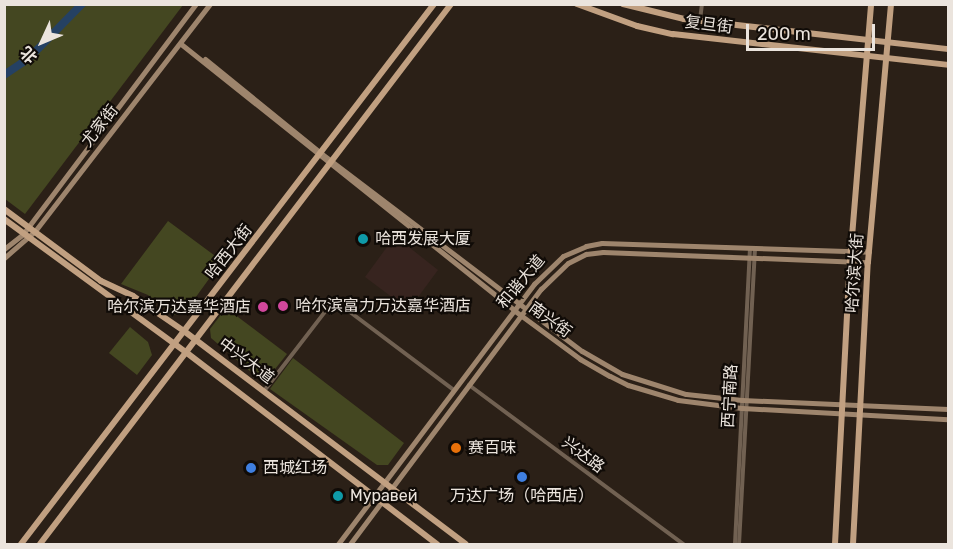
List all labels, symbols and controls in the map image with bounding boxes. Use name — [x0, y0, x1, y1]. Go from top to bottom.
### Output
north arrow — [12, 12, 72, 72]
scale bar — [749, 12, 878, 50]
street label: 复旦街 — [684, 13, 734, 37]
text: 200 m — [757, 23, 811, 45]
text: 北 — [16, 42, 41, 67]
street label: 尤家街 — [78, 101, 122, 151]
street label: 哈西大街 — [202, 221, 256, 283]
place label: 哈西发展大厦 — [375, 229, 471, 249]
marker: 哈西发展大厦 — [356, 232, 370, 246]
street label: 哈尔滨大街 — [843, 232, 867, 314]
street label: 和谐大道 — [493, 251, 549, 313]
place label: 哈尔滨富力万达嘉华酒店 — [295, 296, 471, 316]
place label: 哈尔滨万达嘉华酒店 — [107, 297, 251, 317]
street label: 南兴街 — [525, 298, 575, 342]
marker: 哈尔滨富力万达嘉华酒店 — [276, 299, 290, 313]
marker: 哈尔滨万达嘉华酒店 — [256, 300, 270, 314]
street label: 中兴大道 — [215, 334, 277, 388]
street label: 西宁南路 — [719, 364, 741, 428]
street label: 兴达路 — [558, 433, 608, 477]
place label: 赛百味 — [468, 438, 516, 458]
marker: 赛百味 — [449, 441, 463, 455]
place label: 西城红场 — [263, 458, 327, 478]
marker: 西城红场 — [244, 461, 258, 475]
marker: 万达广场（哈西店） — [515, 470, 529, 484]
place label: Муравей — [350, 486, 418, 506]
place label: 万达广场（哈西店） — [450, 486, 594, 506]
marker: Муравей — [331, 489, 345, 503]

